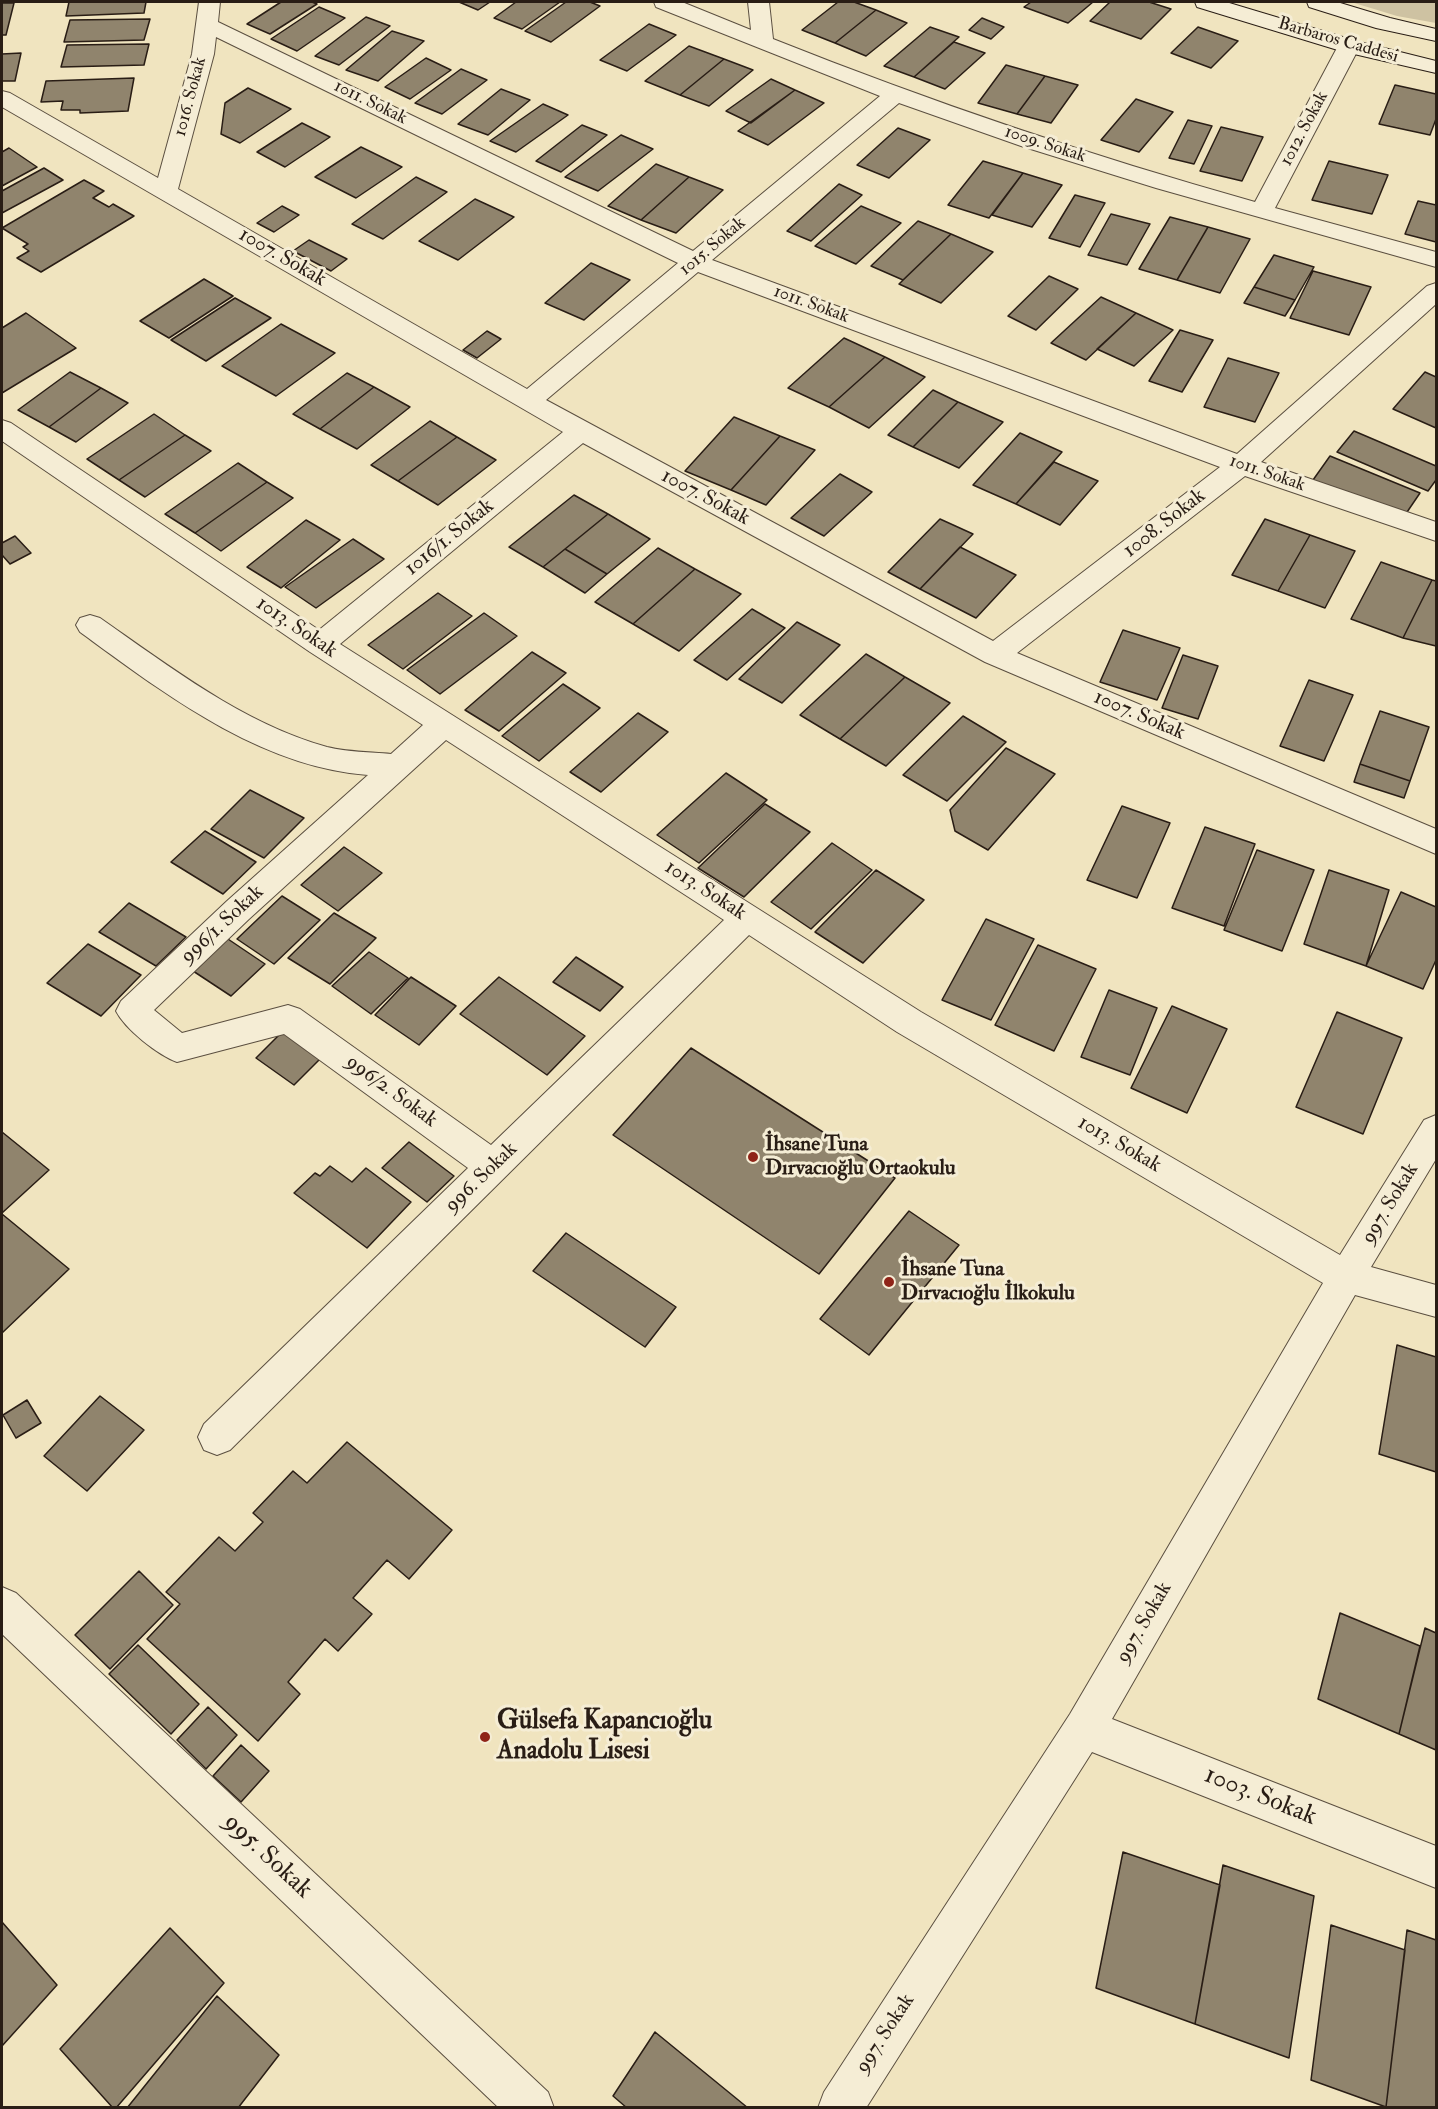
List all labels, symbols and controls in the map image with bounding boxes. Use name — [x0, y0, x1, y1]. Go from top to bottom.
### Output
street label: Barbaros Caddesi — [1275, 14, 1401, 68]
street label: 1016. Sokak — [170, 55, 212, 139]
street label: 1011. Sokak — [330, 76, 410, 130]
street label: 1012. Sokak — [1276, 88, 1334, 170]
street label: 1009. Sokak — [1002, 122, 1088, 168]
street label: 1015. Sokak — [676, 213, 750, 281]
street label: 1007. Sokak — [234, 223, 330, 293]
street label: 1011. Sokak — [770, 281, 852, 329]
street label: 1011. Sokak — [1226, 451, 1308, 497]
street label: 1007. Sokak — [656, 464, 754, 532]
street label: 1008. Sokak — [1119, 484, 1211, 564]
street label: 1016/1. Sokak — [400, 494, 500, 582]
street label: 1013. Sokak — [251, 592, 341, 664]
street label: 1007. Sokak — [1090, 685, 1188, 747]
street label: 1013. Sokak — [659, 855, 751, 927]
street label: 996/1. Sokak — [176, 880, 270, 970]
street label: 996/2. Sokak — [340, 1050, 442, 1134]
street label: 1013. Sokak — [1073, 1111, 1165, 1179]
place label: İhsane Tuna Dırvacıoğlu Ortaokulu — [765, 1132, 956, 1182]
street label: 996. Sokak — [441, 1137, 523, 1219]
marker: İhsane Tuna Dırvacıoğlu Ortaokulu — [746, 1150, 760, 1164]
street label: 997. Sokak — [1357, 1159, 1425, 1249]
place label: İhsane Tuna Dırvacıoğlu İlkokulu — [901, 1257, 1075, 1307]
marker: İhsane Tuna Dırvacıoğlu İlkokulu — [882, 1275, 896, 1289]
street label: 997. Sokak — [1112, 1578, 1178, 1668]
place label: Gülsefa Kapancıoğlu Anadolu Lisesi — [497, 1706, 712, 1768]
marker: Gülsefa Kapancıoğlu Anadolu Lisesi — [478, 1730, 492, 1744]
street label: 1003. Sokak — [1199, 1760, 1321, 1834]
street label: 995. Sokak — [216, 1808, 318, 1906]
street label: 997. Sokak — [851, 1990, 921, 2078]

